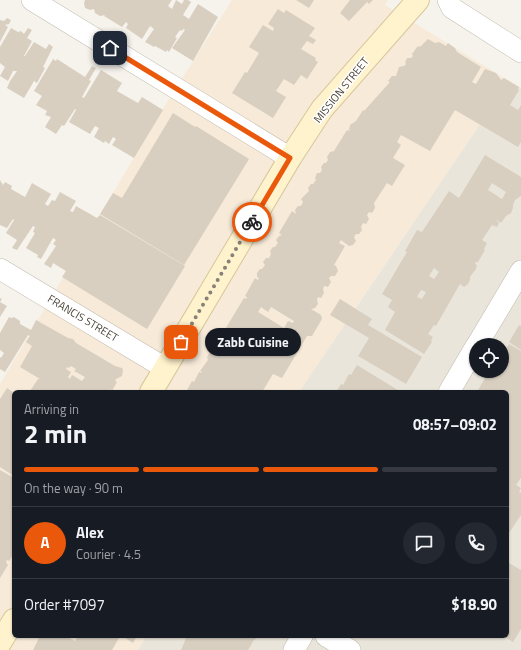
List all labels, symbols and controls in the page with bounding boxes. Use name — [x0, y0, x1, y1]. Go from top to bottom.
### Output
pin — [93, 31, 127, 65]
icon: home — [99, 37, 121, 59]
street label: MISSION STREET — [310, 54, 373, 126]
courier — [232, 202, 272, 242]
icon: bike — [241, 211, 263, 233]
street label: FRANCIS STREET — [45, 291, 122, 346]
pin — [164, 325, 198, 359]
callout: Zabb Cuisine — [205, 328, 301, 356]
icon: bag — [170, 331, 192, 353]
text: Zabb Cuisine — [217, 332, 289, 352]
map controls — [469, 338, 509, 378]
button: locate — [469, 338, 509, 378]
text: Arriving in — [24, 399, 79, 419]
text: 08:57–09:02 — [413, 413, 497, 436]
text: 2 min — [24, 414, 87, 453]
text: On the way · 90 m — [24, 478, 123, 498]
text: Alex — [76, 521, 104, 544]
button: chat — [403, 522, 445, 564]
button: phone — [455, 522, 497, 564]
text: A — [40, 531, 50, 554]
text: Courier · 4.5 — [76, 544, 141, 564]
text: Order #7097 — [24, 593, 105, 616]
text: $18.90 — [451, 593, 497, 616]

